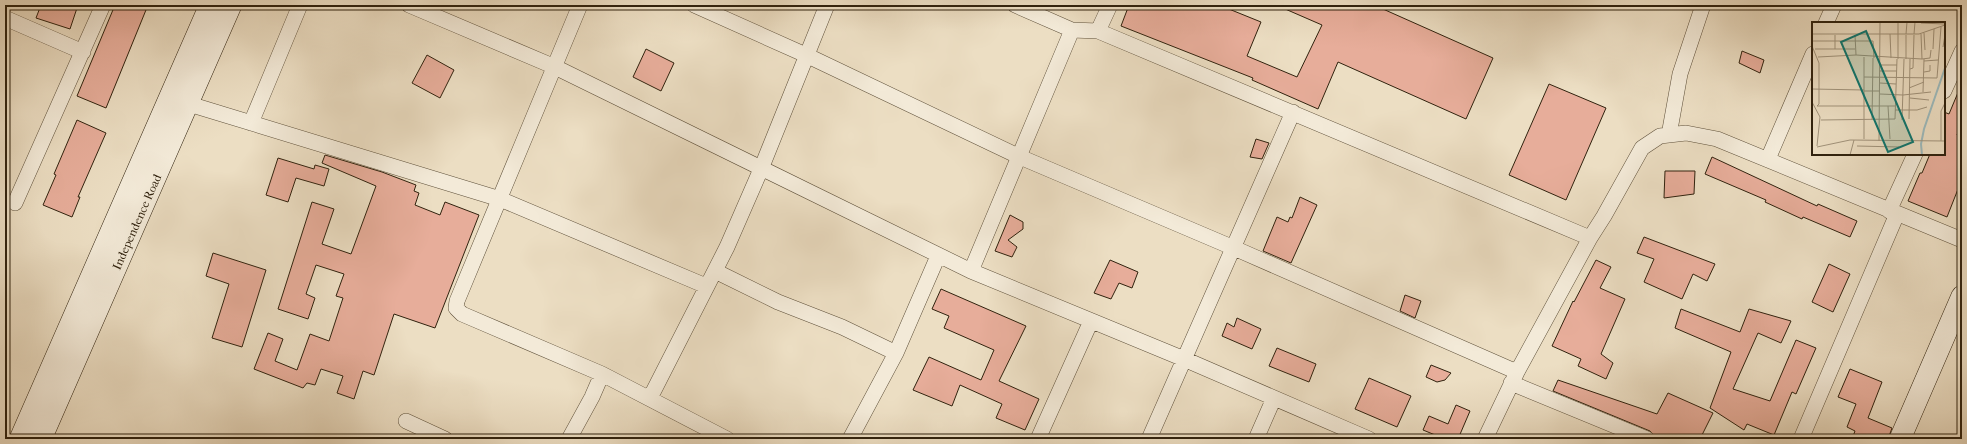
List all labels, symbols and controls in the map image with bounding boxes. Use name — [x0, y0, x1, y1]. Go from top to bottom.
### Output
inset map — [1812, 22, 1945, 155]
street label: Independence Road — [110, 172, 165, 272]

